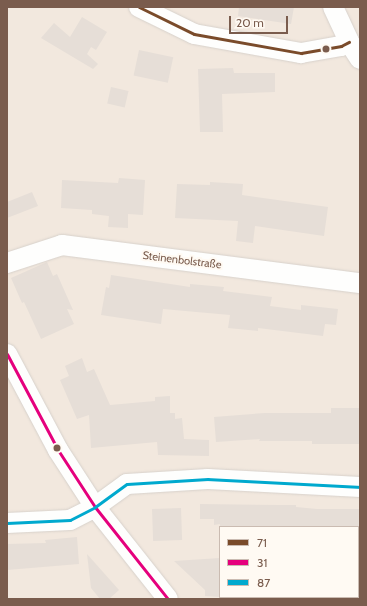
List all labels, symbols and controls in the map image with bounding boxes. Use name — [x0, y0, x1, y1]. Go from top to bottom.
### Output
scale bar — [231, 8, 290, 34]
text: 20 m — [236, 15, 264, 30]
unlabelled marker — [321, 44, 331, 54]
street label: Steinenbolstraße — [142, 249, 222, 271]
unlabelled marker — [52, 443, 62, 453]
legend — [219, 526, 359, 598]
text: 71 — [257, 535, 267, 550]
text: 31 — [257, 555, 267, 570]
text: 87 — [257, 575, 270, 590]

